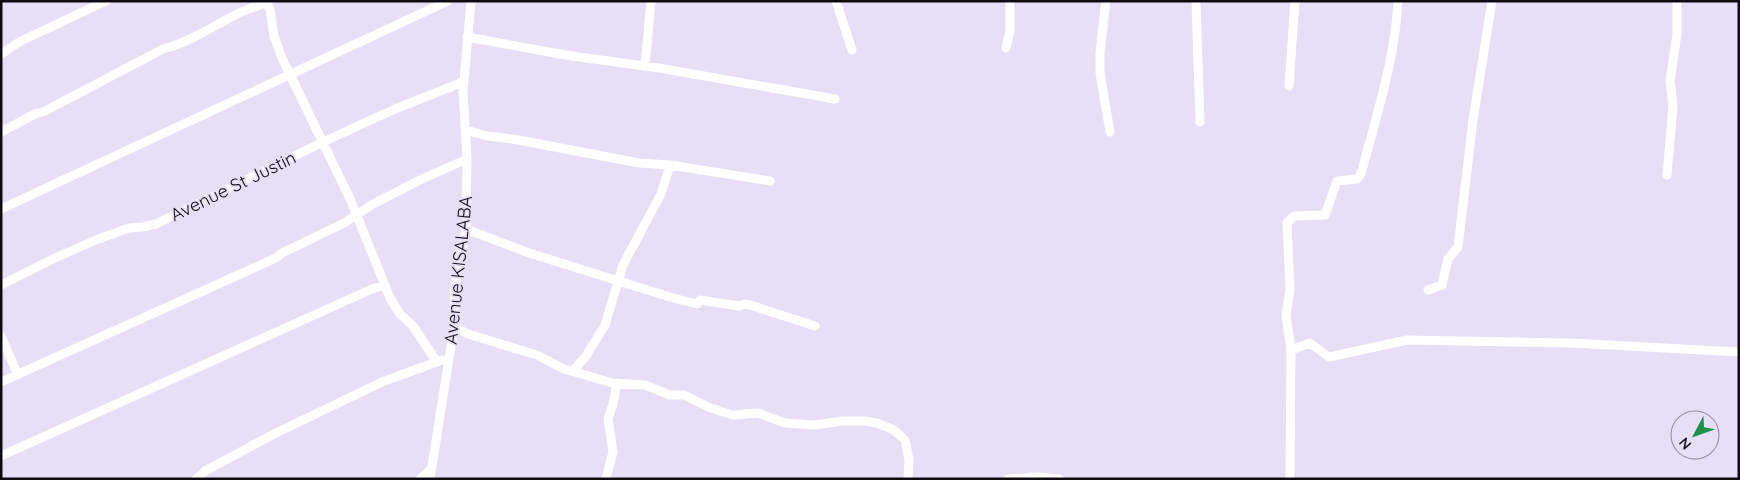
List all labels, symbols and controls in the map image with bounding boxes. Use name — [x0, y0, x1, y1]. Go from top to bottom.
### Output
street label: Avenue St Justin — [166, 146, 300, 226]
street label: Avenue KISALABA — [439, 194, 477, 346]
north arrow — [1670, 410, 1720, 460]
text: N — [1675, 434, 1695, 453]

